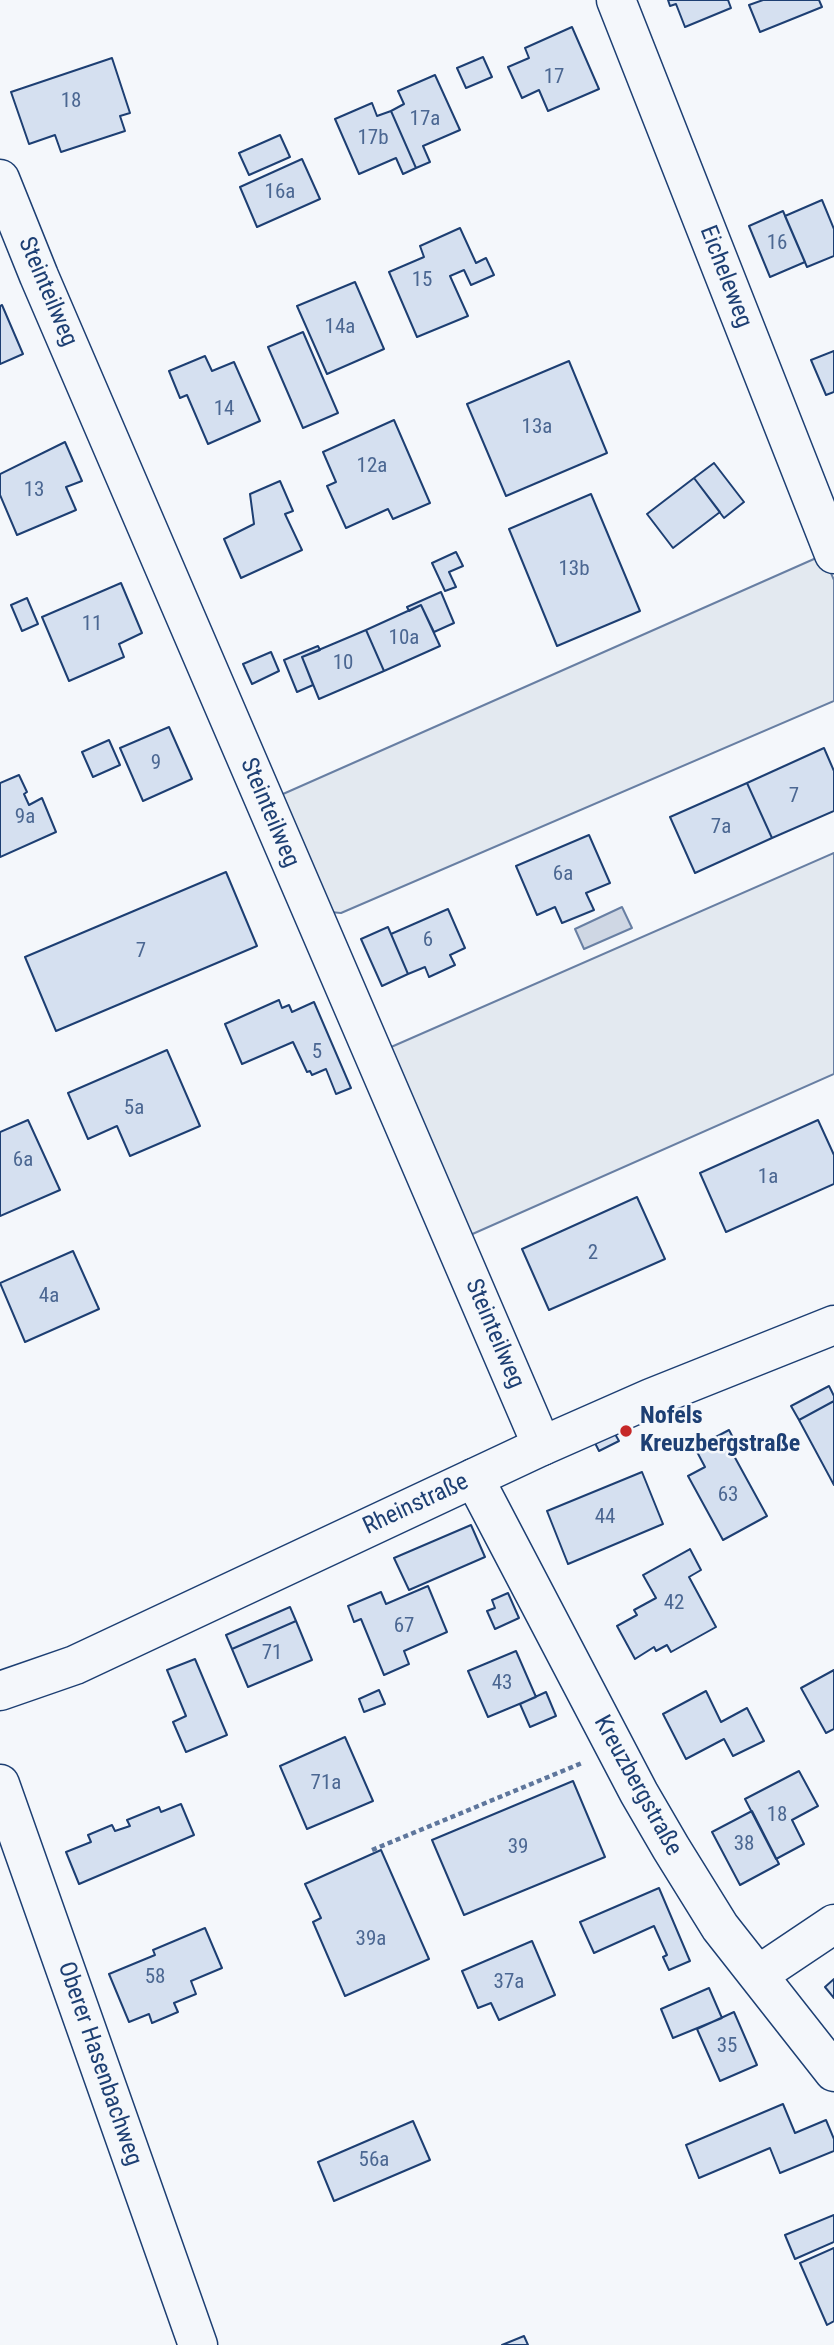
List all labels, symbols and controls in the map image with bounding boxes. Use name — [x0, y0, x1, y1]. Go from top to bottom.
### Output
house number: 17 — [544, 65, 564, 91]
house number: 18 — [61, 89, 81, 115]
house number: 17a — [410, 107, 440, 133]
house number: 17b — [357, 126, 389, 152]
house number: 16a — [265, 180, 295, 206]
street label: Eicheleweg — [692, 222, 758, 332]
house number: 16 — [767, 231, 787, 257]
street label: Steinteilweg — [11, 233, 83, 351]
house number: 15 — [412, 268, 432, 294]
house number: 14a — [325, 315, 355, 341]
house number: 14 — [214, 397, 234, 423]
house number: 13a — [522, 415, 552, 441]
house number: 12a — [357, 454, 387, 480]
house number: 13 — [24, 478, 44, 504]
house number: 13b — [558, 557, 590, 583]
house number: 11 — [82, 612, 102, 638]
house number: 10a — [389, 626, 419, 652]
house number: 10 — [333, 651, 353, 677]
house number: 9 — [151, 751, 161, 777]
street label: Steinteilweg — [233, 754, 305, 872]
house number: 7 — [789, 784, 799, 810]
house number: 9a — [15, 805, 35, 831]
house number: 7a — [711, 815, 731, 841]
house number: 6a — [553, 862, 573, 888]
house number: 6 — [423, 928, 433, 954]
house number: 7 — [136, 939, 146, 965]
house number: 5 — [312, 1040, 322, 1066]
house number: 5a — [124, 1096, 144, 1122]
house number: 6a — [13, 1148, 33, 1174]
house number: 1a — [758, 1165, 778, 1191]
house number: 2 — [588, 1241, 598, 1267]
street label: Steinteilweg — [458, 1275, 530, 1393]
house number: 4a — [39, 1284, 59, 1310]
place label: Nofels Kreuzbergstraße — [640, 1403, 800, 1459]
marker: Nofels Kreuzbergstraße — [618, 1423, 634, 1439]
street label: Rheinstraße — [359, 1468, 473, 1542]
house number: 63 — [718, 1483, 738, 1509]
house number: 44 — [595, 1505, 615, 1531]
house number: 42 — [664, 1591, 684, 1617]
house number: 67 — [394, 1614, 414, 1640]
house number: 71 — [262, 1641, 282, 1667]
house number: 43 — [492, 1671, 512, 1697]
street label: Kreuzbergstraße — [587, 1711, 687, 1861]
house number: 71a — [311, 1771, 341, 1797]
house number: 18 — [767, 1803, 787, 1829]
house number: 38 — [734, 1832, 754, 1858]
house number: 39 — [508, 1835, 528, 1861]
house number: 39a — [356, 1927, 386, 1953]
street label: Oberer Hasenbachweg — [51, 1958, 147, 2170]
house number: 58 — [145, 1965, 165, 1991]
house number: 37a — [494, 1970, 524, 1996]
house number: 35 — [717, 2034, 737, 2060]
house number: 56a — [359, 2148, 389, 2174]

